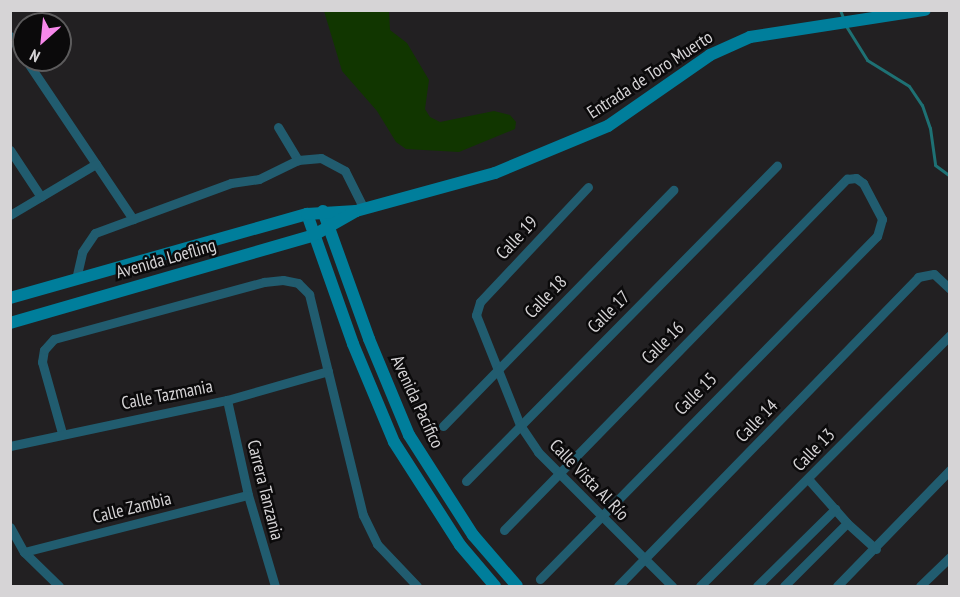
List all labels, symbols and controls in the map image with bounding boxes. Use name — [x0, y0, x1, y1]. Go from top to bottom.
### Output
north arrow — [12, 12, 72, 72]
street label: Entrada de Toro Muerto — [583, 26, 717, 124]
text: N — [26, 45, 43, 67]
street label: Calle 19 — [492, 212, 542, 264]
street label: Avenida Loefling — [114, 234, 218, 284]
street label: Calle 18 — [521, 271, 571, 323]
street label: Calle 17 — [583, 286, 635, 338]
street label: Calle 16 — [637, 317, 689, 369]
street label: Avenida Pacífico — [386, 352, 448, 452]
street label: Calle 15 — [670, 368, 722, 420]
street label: Calle Tazmania — [119, 376, 215, 414]
street label: Calle 14 — [732, 395, 782, 447]
street label: Calle 13 — [789, 424, 839, 476]
street label: Calle Vista Al Río — [544, 434, 634, 526]
street label: Carrera Tanzania — [242, 438, 288, 542]
street label: Calle Zambia — [90, 488, 174, 528]

